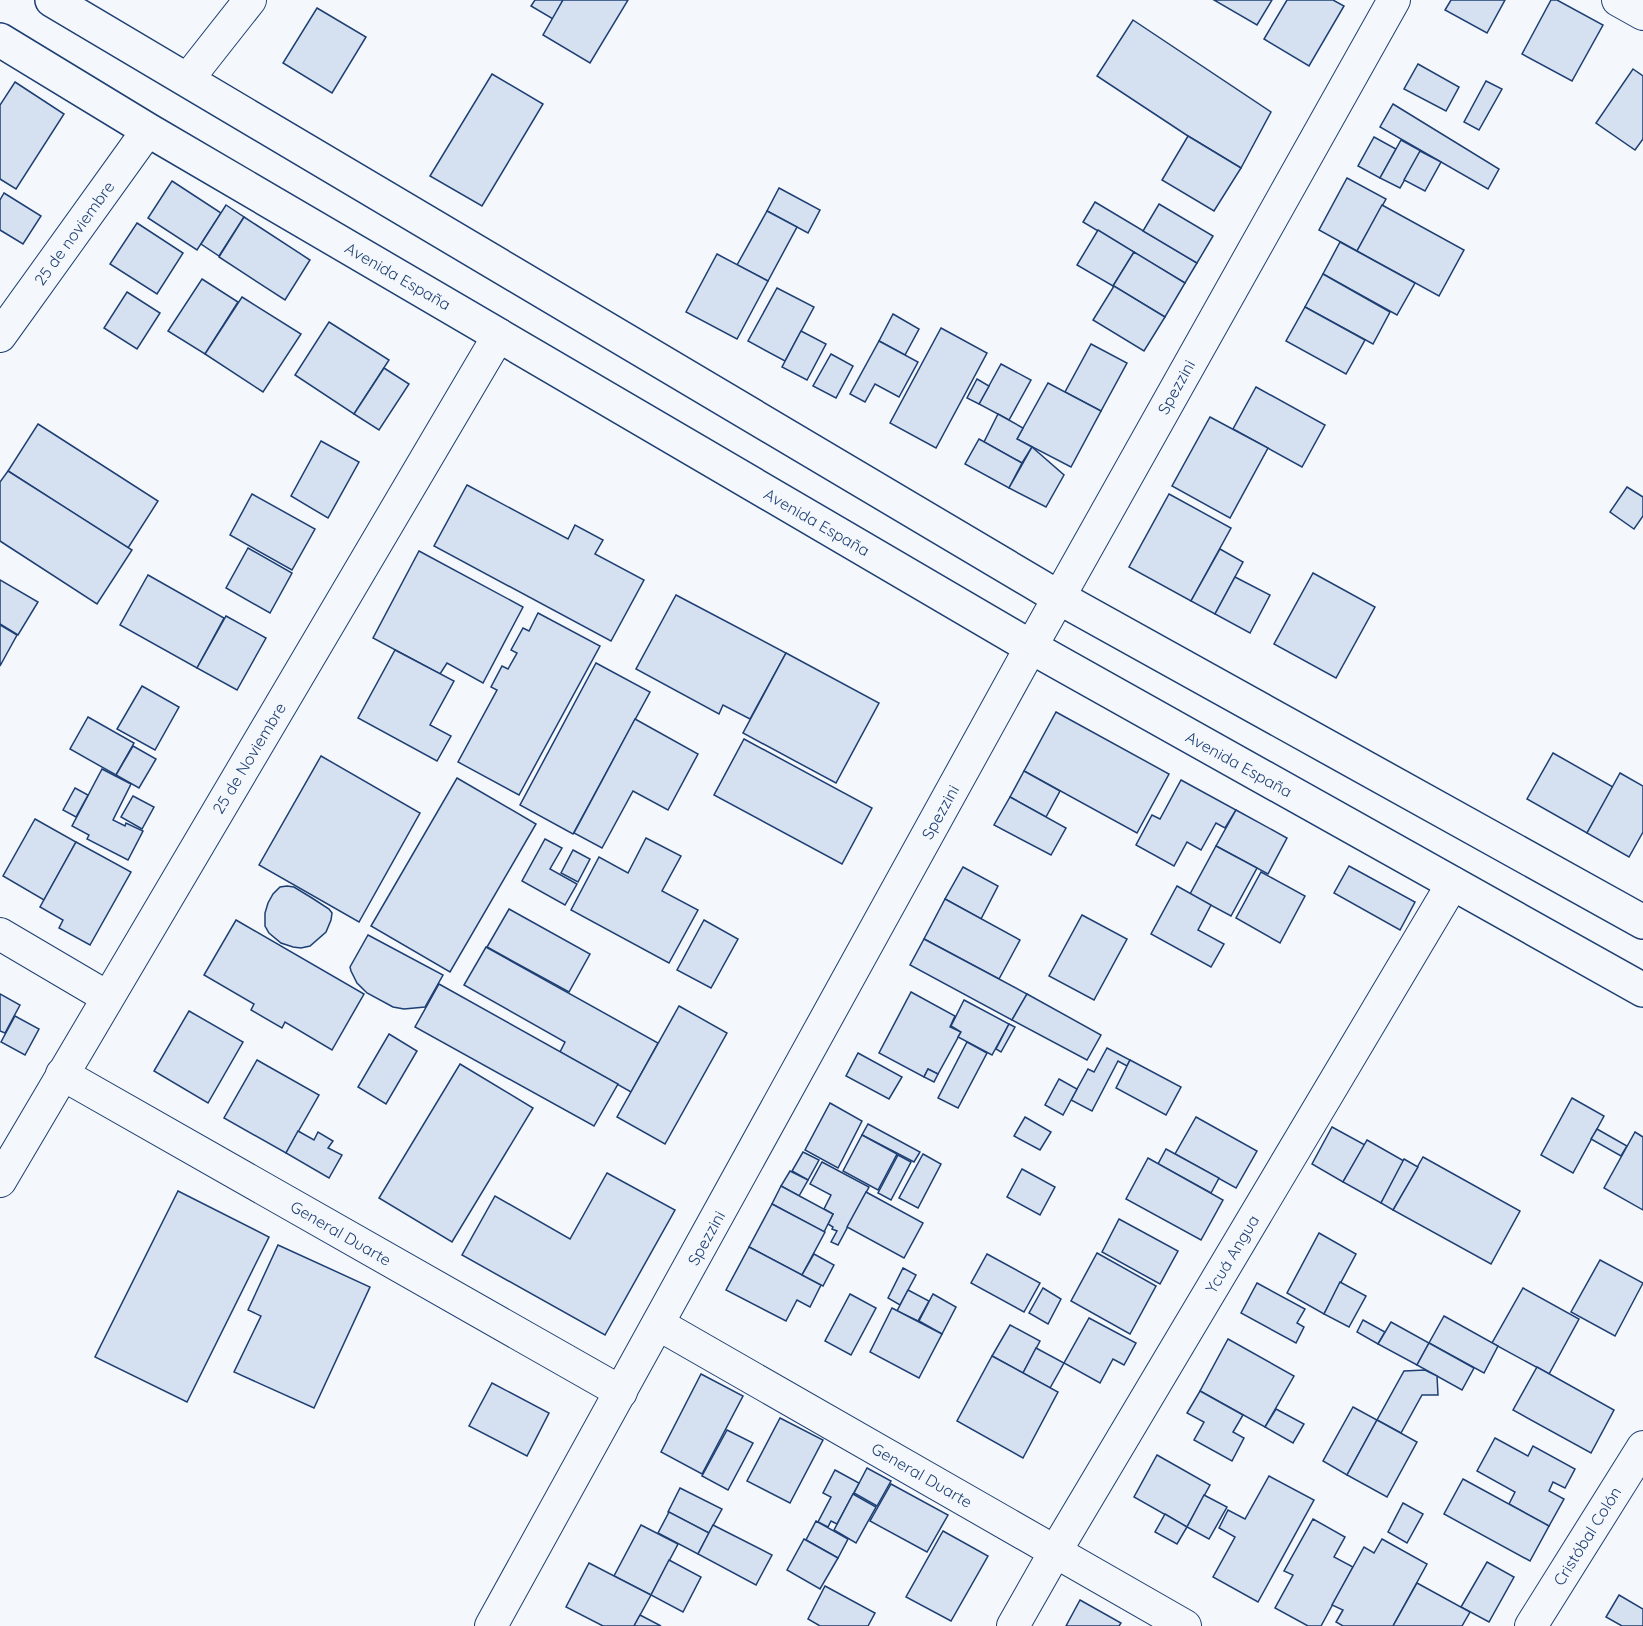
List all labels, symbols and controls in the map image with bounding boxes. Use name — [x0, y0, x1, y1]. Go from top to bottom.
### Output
street label: 25 de noviembre — [29, 177, 119, 289]
street label: Avenida España — [342, 238, 454, 314]
street label: Spezzini — [1153, 356, 1199, 418]
street label: Avenida España — [761, 484, 873, 560]
street label: 25 de Noviembre — [208, 699, 290, 817]
street label: Avenida España — [1182, 726, 1296, 802]
street label: Spezzini — [917, 781, 963, 843]
street label: General Duarte — [287, 1196, 395, 1270]
street label: Spezzini — [683, 1207, 729, 1269]
street label: Ycuá Angua — [1201, 1211, 1263, 1297]
street label: General Duarte — [868, 1438, 976, 1512]
street label: Cristóbal Colón — [1549, 1483, 1625, 1589]

